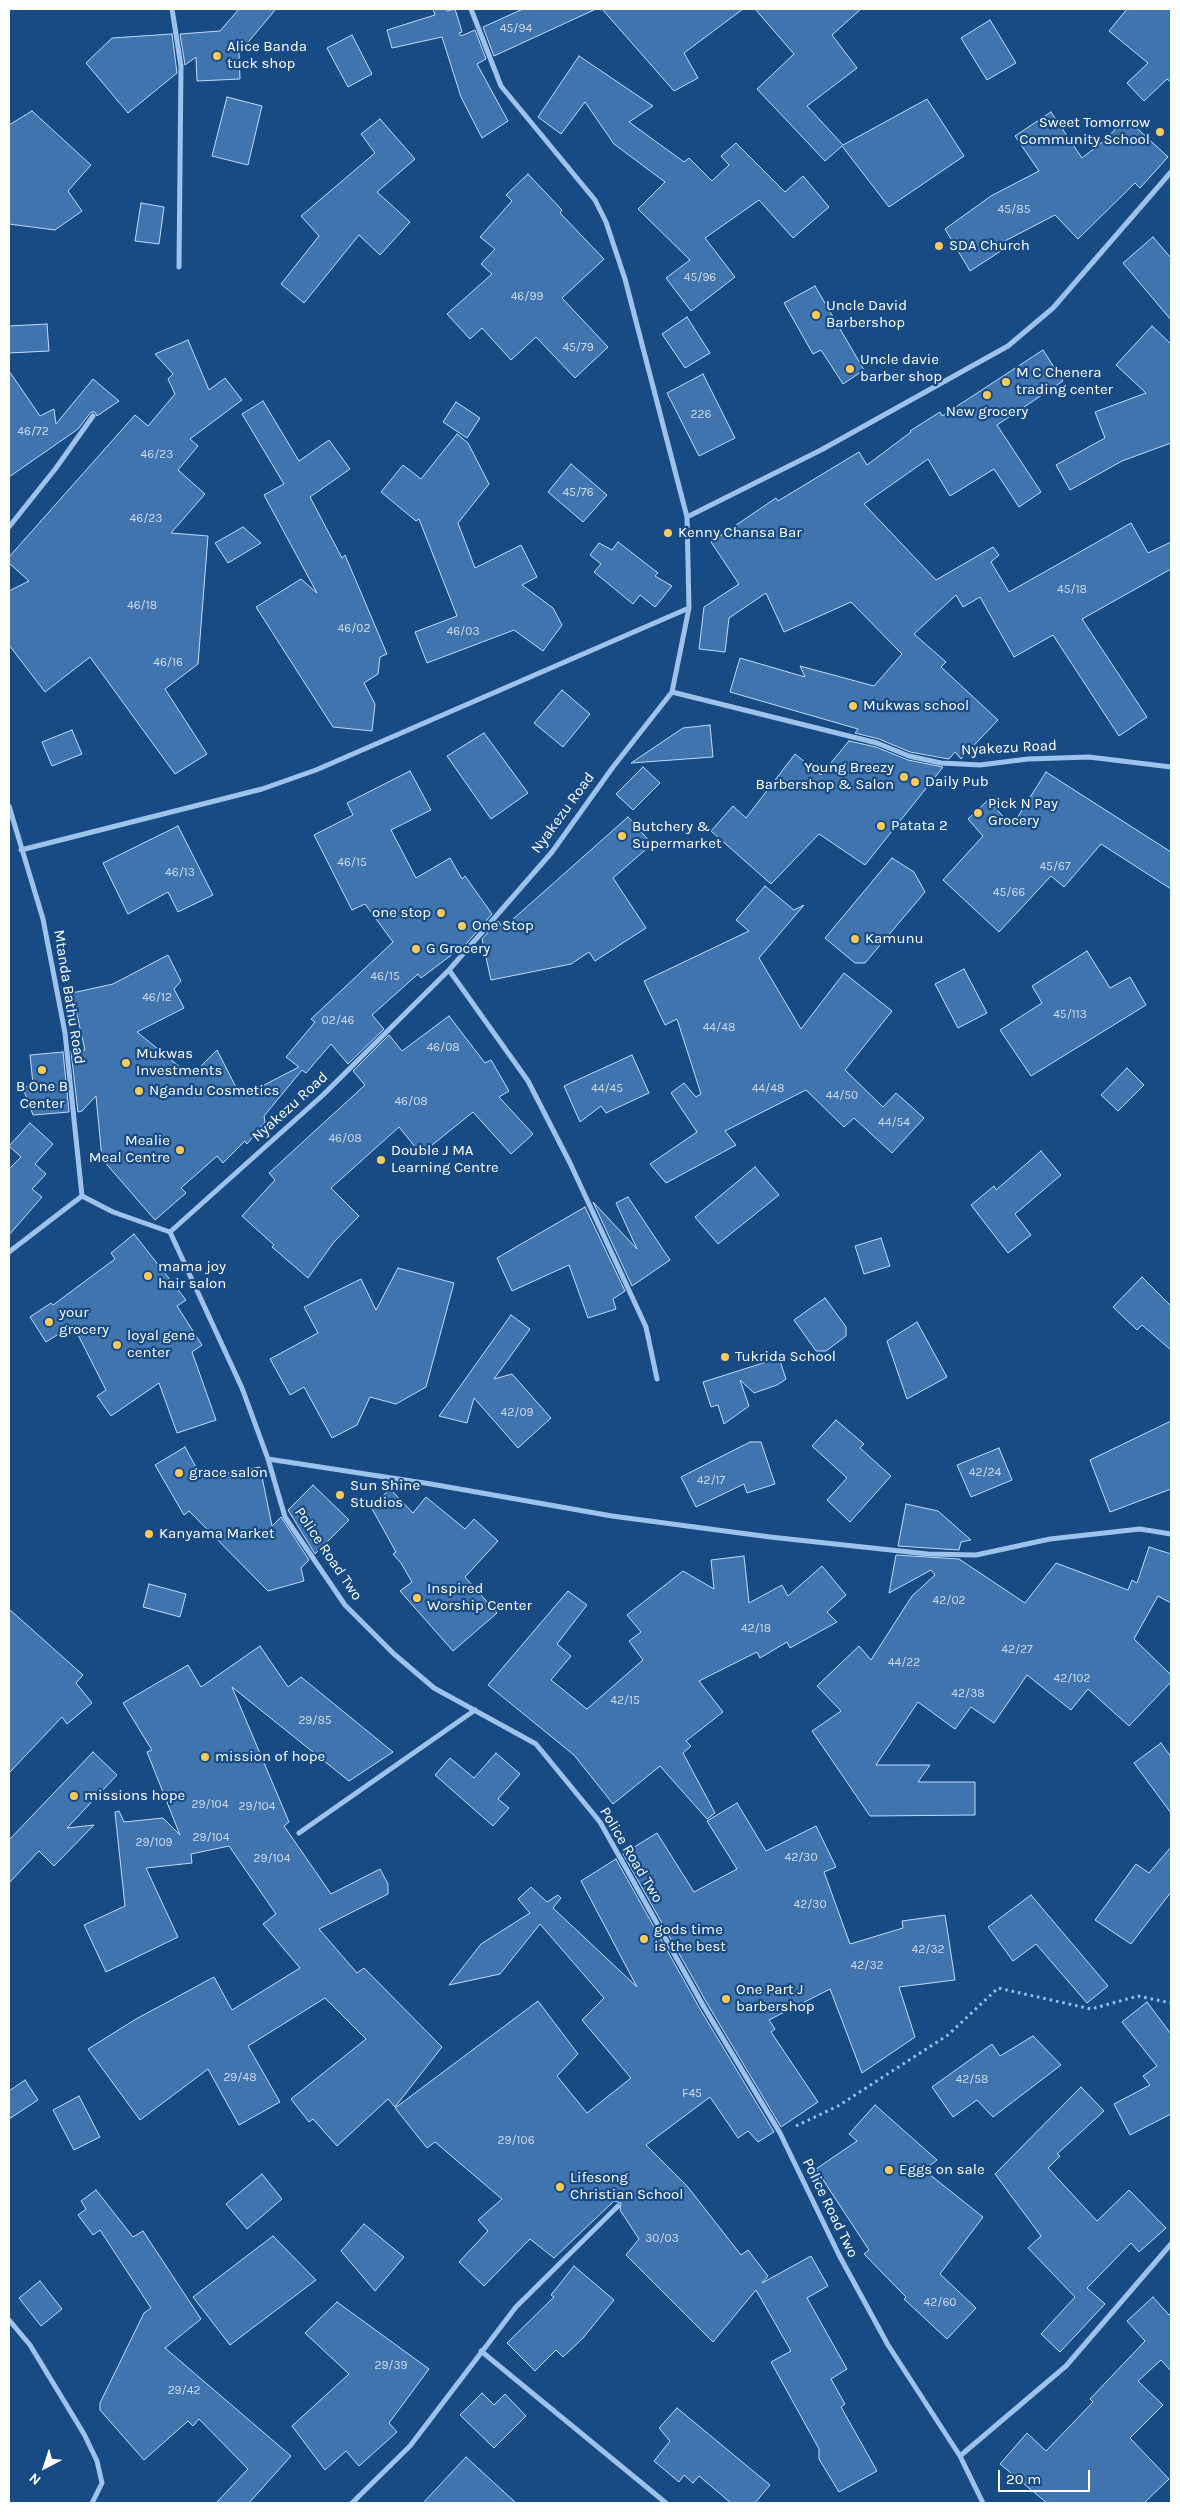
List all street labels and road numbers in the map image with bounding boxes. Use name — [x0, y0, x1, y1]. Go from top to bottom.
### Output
street label: Nyakezu Road — [961, 737, 1057, 759]
street label: Nyakezu Road — [528, 769, 598, 857]
street label: Mtanda Bathu Road — [49, 929, 89, 1065]
street label: Nyakezu Road — [248, 1068, 332, 1146]
street label: Police Road Two — [290, 1504, 366, 1604]
street label: Police Road Two — [595, 1804, 667, 1906]
street label: Police Road Two — [798, 2155, 862, 2261]

